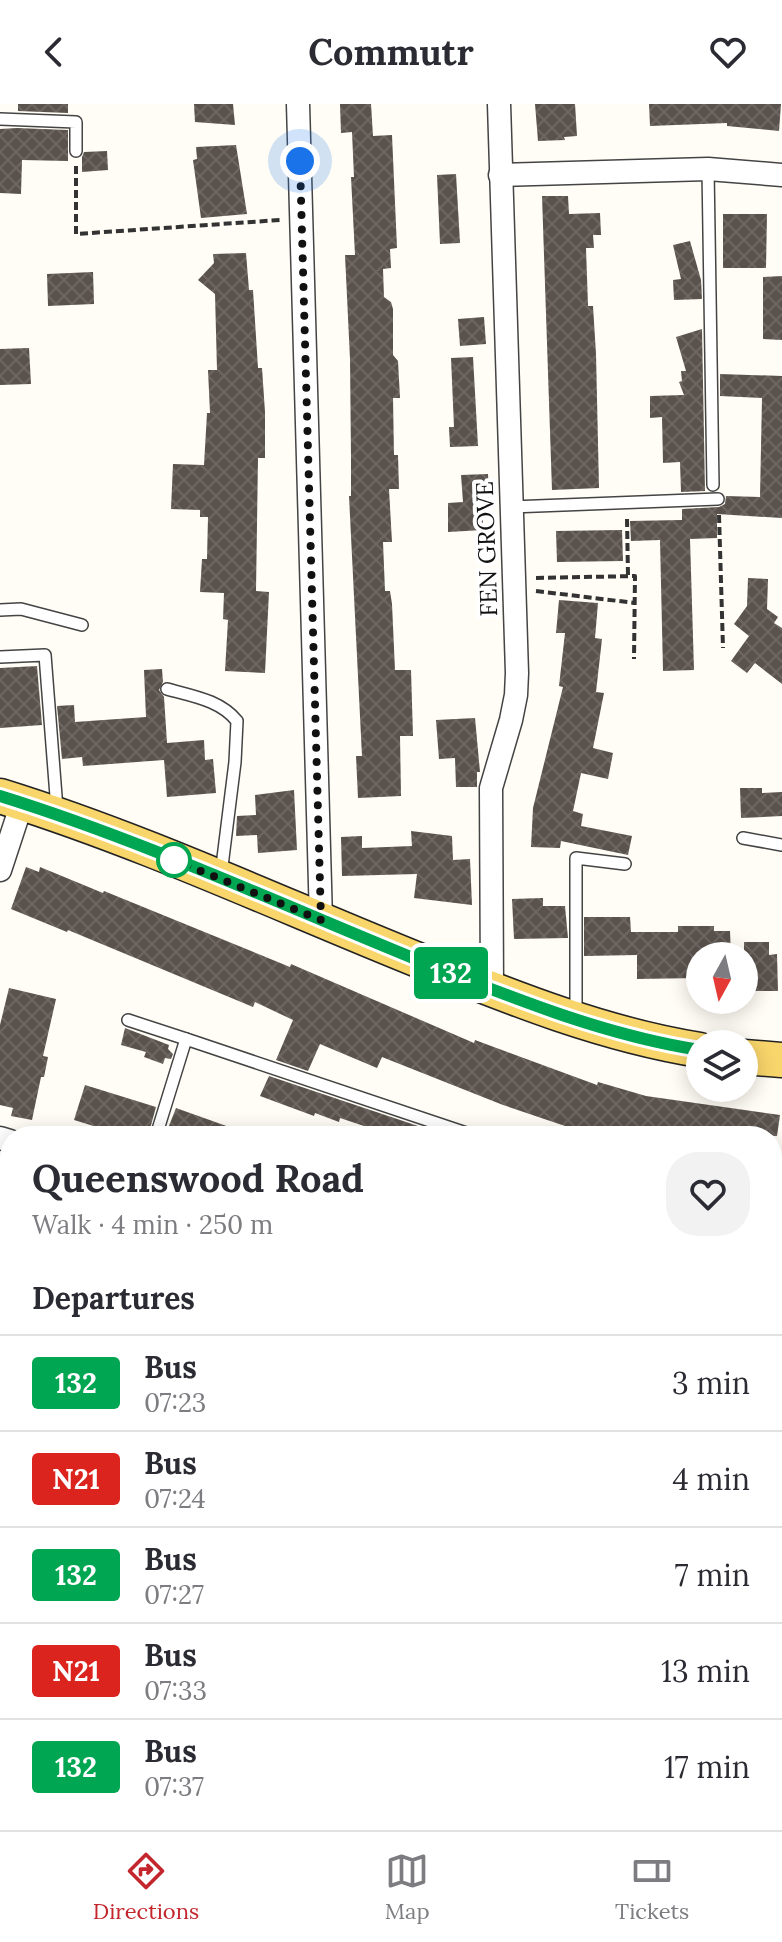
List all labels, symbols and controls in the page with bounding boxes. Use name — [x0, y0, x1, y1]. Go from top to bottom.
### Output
text: Commutr — [308, 29, 474, 75]
icon: back — [32, 30, 76, 74]
icon: heart — [706, 30, 750, 74]
your location — [280, 141, 320, 181]
street label: FEN GROVE — [469, 481, 504, 617]
unlabelled marker — [157, 843, 191, 877]
north arrow — [686, 942, 758, 1014]
map controls — [686, 942, 758, 1102]
line badge: 132 — [405, 947, 497, 999]
text: 132 — [430, 955, 472, 991]
button: layers — [686, 1030, 758, 1102]
button: heart — [666, 1152, 750, 1236]
text: Queenswood Road — [32, 1154, 364, 1202]
text: Walk · 4 min · 250 m — [32, 1208, 273, 1241]
text: Departures — [32, 1279, 195, 1317]
text: Bus — [144, 1348, 197, 1386]
text: 3 min — [672, 1364, 750, 1402]
text: 132 — [55, 1365, 97, 1401]
text: 07:23 — [144, 1386, 206, 1419]
text: Bus — [144, 1444, 197, 1482]
text: 4 min — [672, 1460, 750, 1498]
text: N21 — [52, 1461, 100, 1497]
text: 07:24 — [144, 1482, 206, 1515]
text: Bus — [144, 1540, 197, 1578]
text: 7 min — [675, 1556, 750, 1594]
text: 132 — [55, 1557, 97, 1593]
text: 07:27 — [144, 1578, 204, 1611]
text: Bus — [144, 1636, 197, 1674]
text: 13 min — [661, 1652, 750, 1690]
text: N21 — [52, 1653, 100, 1689]
text: 07:33 — [144, 1674, 207, 1707]
text: Bus — [144, 1732, 197, 1770]
text: 17 min — [664, 1748, 750, 1786]
text: 132 — [55, 1749, 97, 1785]
text: 07:37 — [144, 1770, 204, 1803]
tab: Directions — [93, 1849, 199, 1925]
tab: Map — [385, 1849, 430, 1925]
tab: Tickets — [615, 1849, 689, 1925]

